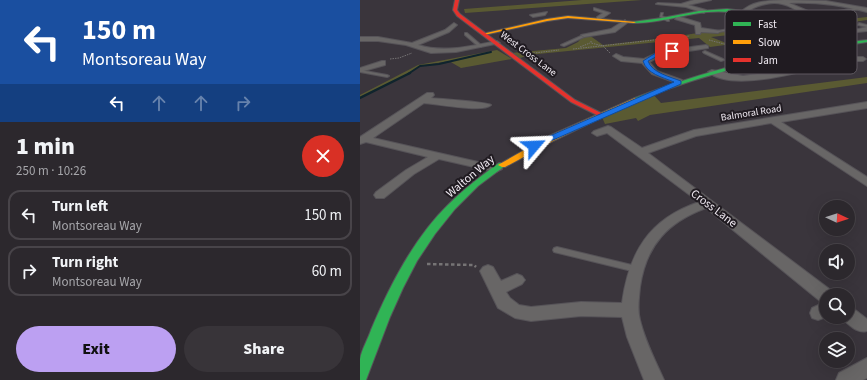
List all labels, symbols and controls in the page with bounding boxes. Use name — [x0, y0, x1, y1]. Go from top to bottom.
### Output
text: 150 m — [82, 10, 156, 50]
legend — [725, 10, 857, 74]
icon: left — [16, 16, 68, 68]
text: Fast — [758, 17, 777, 32]
street label: West Cross Lane — [497, 28, 560, 80]
pin — [655, 34, 689, 68]
text: Slow — [758, 35, 781, 50]
icon: arrive — [661, 40, 683, 62]
text: Montsoreau Way — [82, 47, 206, 72]
text: Jam — [758, 53, 778, 68]
icon: left — [106, 92, 128, 114]
icon: ahead — [148, 92, 170, 114]
icon: ahead — [190, 92, 212, 114]
icon: right — [232, 92, 254, 114]
street label: Balmoral Road — [720, 101, 783, 125]
position arrow — [513, 125, 555, 167]
text: 1 min — [16, 129, 75, 164]
button: close — [302, 135, 344, 177]
street label: Walton Way — [442, 151, 499, 202]
text: 250 m · 10:26 — [16, 162, 86, 180]
street label: Cross Lane — [687, 185, 741, 232]
text: Turn left — [52, 196, 108, 217]
north arrow — [819, 200, 855, 236]
map controls — [819, 200, 855, 368]
icon: left — [18, 204, 40, 226]
text: 150 m — [304, 205, 342, 226]
text: Montsoreau Way — [52, 217, 142, 235]
button: sound — [819, 244, 855, 280]
text: Turn right — [52, 252, 118, 273]
icon: right — [18, 260, 40, 282]
text: 60 m — [312, 261, 342, 282]
text: Montsoreau Way — [52, 273, 142, 291]
button: search — [819, 288, 855, 324]
button: Exit — [16, 326, 176, 372]
button: Share — [184, 326, 344, 372]
button: layers — [819, 332, 855, 368]

